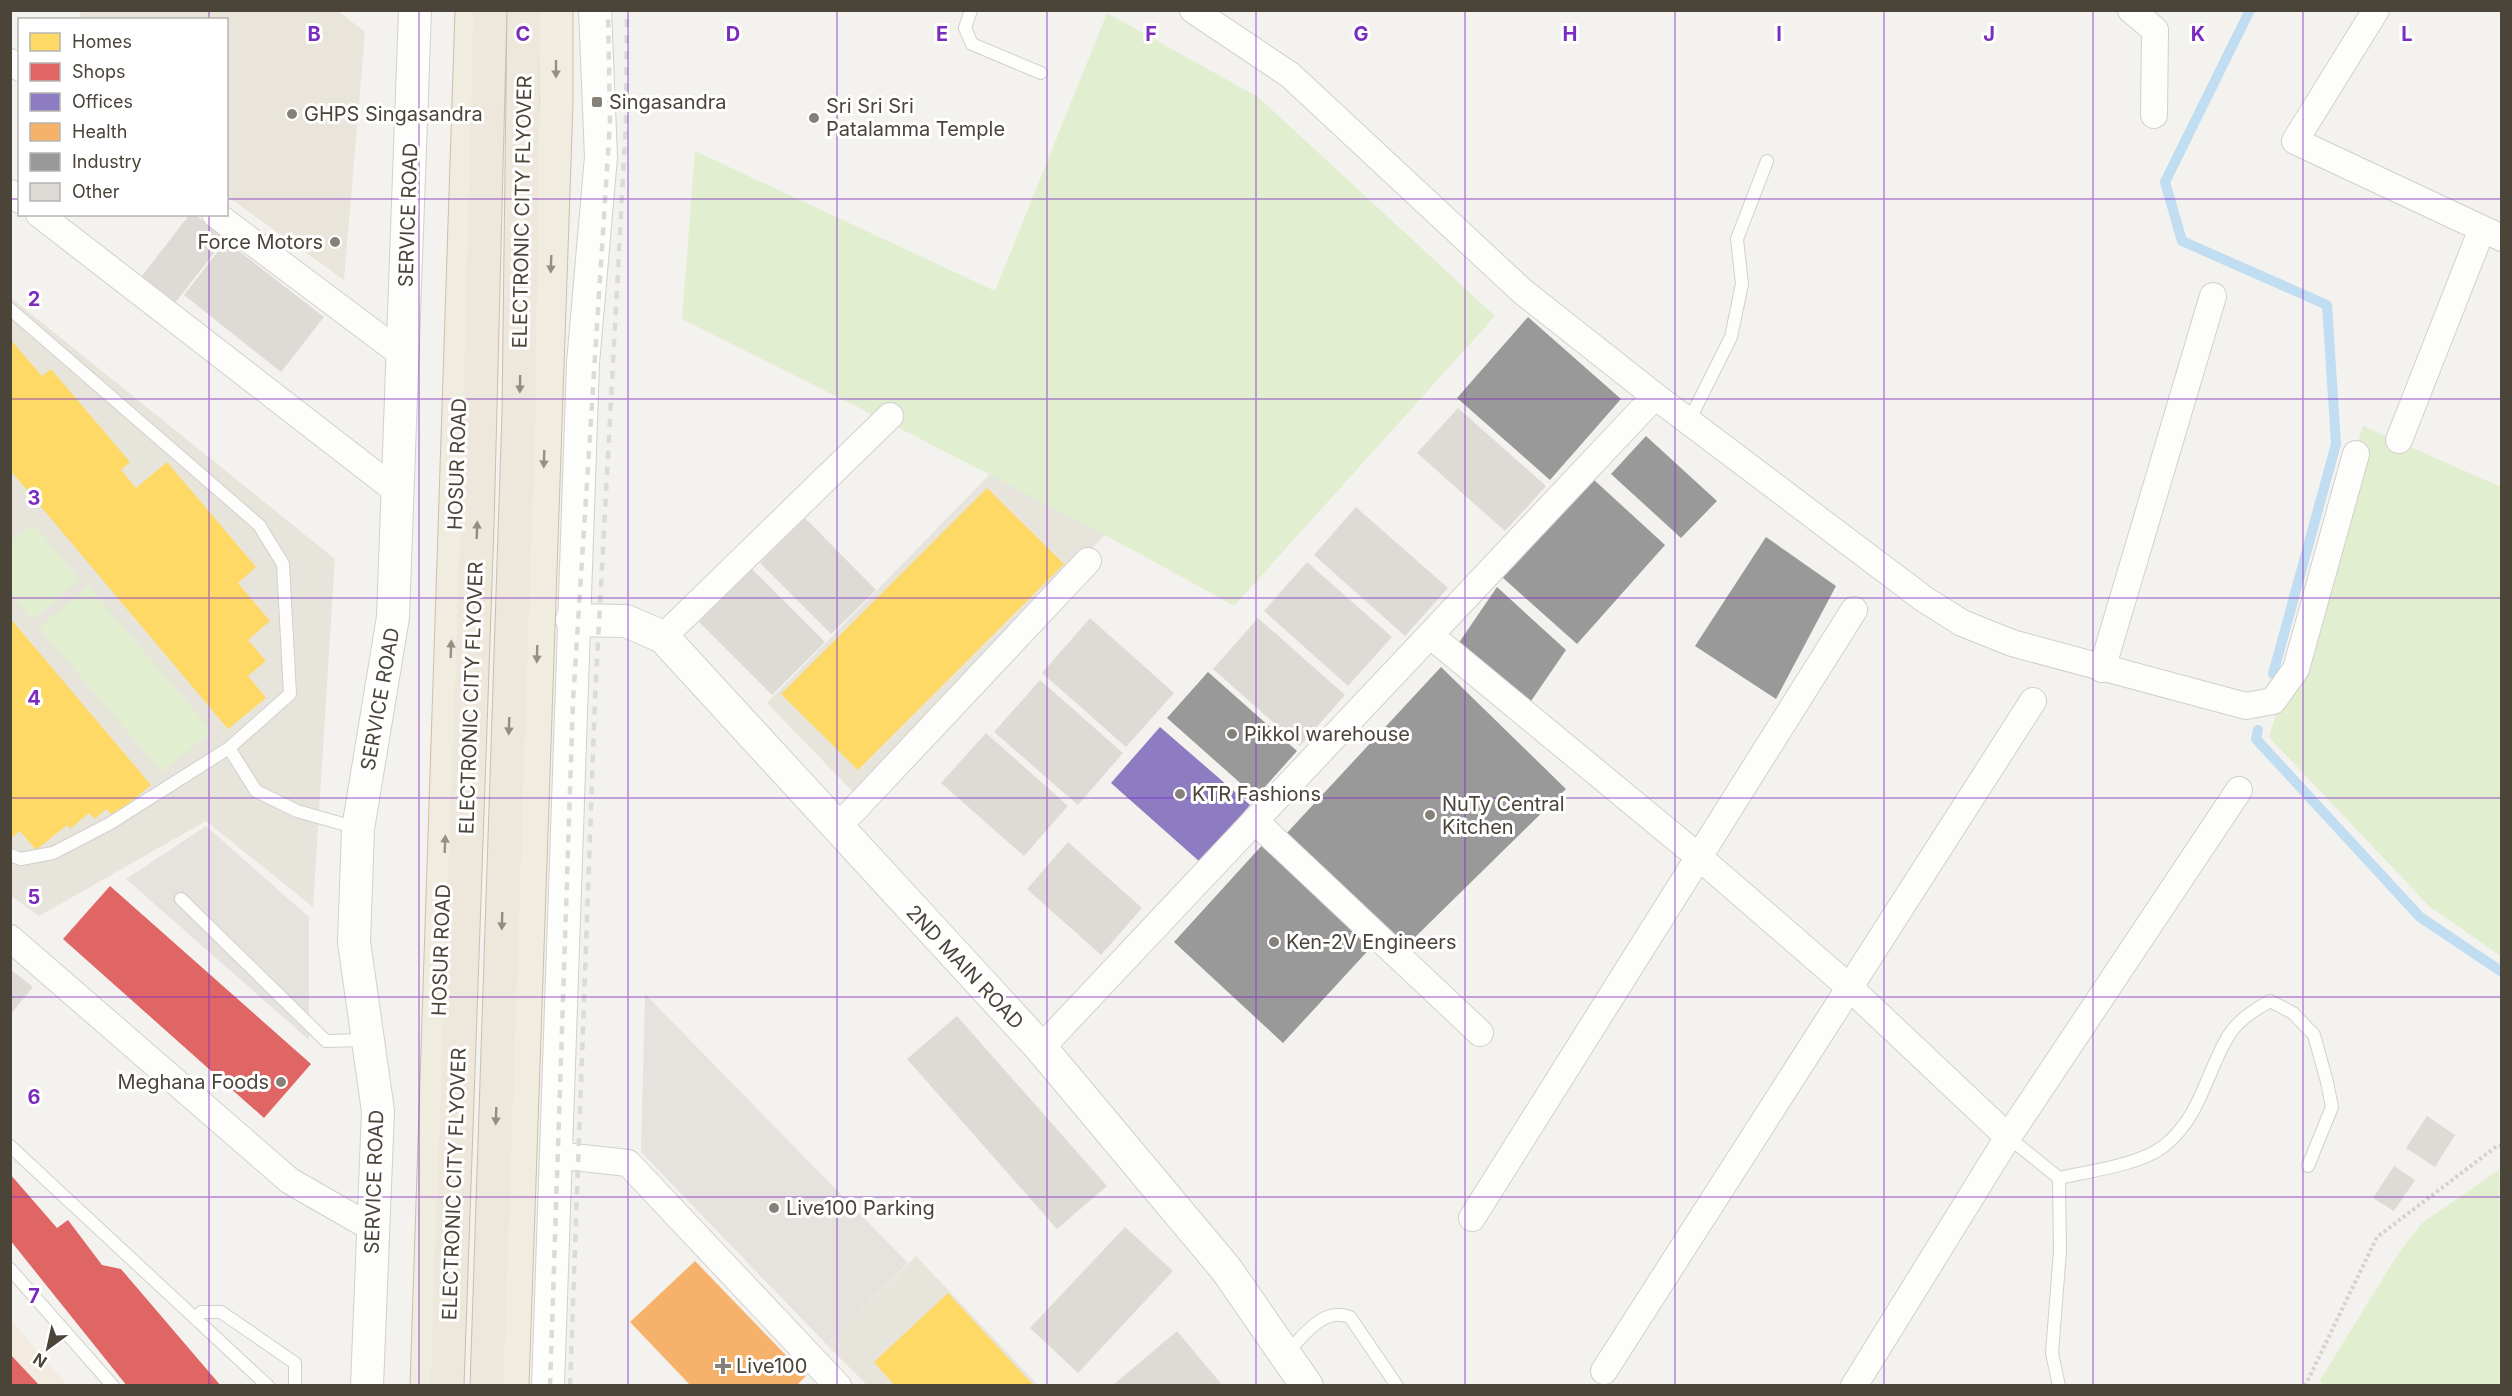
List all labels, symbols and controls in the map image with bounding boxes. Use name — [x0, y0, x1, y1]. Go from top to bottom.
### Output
legend — [18, 18, 228, 216]
text: B — [307, 22, 321, 46]
text: C — [516, 22, 530, 46]
text: D — [726, 22, 740, 46]
text: E — [936, 22, 948, 46]
text: F — [1145, 22, 1157, 46]
text: G — [1353, 22, 1369, 46]
text: H — [1563, 22, 1577, 46]
text: I — [1776, 22, 1782, 46]
text: J — [1983, 22, 1995, 46]
text: K — [2191, 22, 2205, 46]
text: L — [2401, 22, 2413, 46]
text: Homes — [72, 31, 132, 52]
one-way arrow — [551, 59, 561, 78]
text: Shops — [72, 61, 126, 82]
street label: ELECTRONIC CITY FLYOVER — [508, 75, 536, 349]
place label: Singasandra — [609, 90, 727, 114]
text: Offices — [72, 91, 133, 112]
place label: Sri Sri Sri Patalamma Temple — [826, 94, 1005, 141]
marker: Singasandra — [590, 95, 604, 109]
place label: GHPS Singasandra — [304, 102, 483, 126]
marker: GHPS Singasandra — [285, 107, 299, 121]
marker: Sri Sri Sri Patalamma Temple — [807, 111, 821, 125]
text: Health — [72, 121, 127, 142]
street label: SERVICE ROAD — [393, 142, 423, 288]
text: Industry — [72, 151, 142, 172]
text: Other — [72, 181, 120, 202]
place label: Force Motors — [198, 230, 323, 254]
marker: Force Motors — [328, 235, 342, 249]
one-way arrow — [546, 254, 555, 273]
text: 2 — [28, 287, 40, 311]
one-way arrow — [515, 374, 525, 393]
street label: HOSUR ROAD — [443, 398, 471, 530]
one-way arrow — [539, 449, 549, 468]
text: 3 — [28, 486, 40, 510]
one-way arrow — [472, 520, 482, 539]
street label: ELECTRONIC CITY FLYOVER — [454, 561, 488, 835]
street label: SERVICE ROAD — [356, 626, 404, 772]
one-way arrow — [447, 640, 456, 659]
one-way arrow — [533, 644, 542, 663]
text: 4 — [27, 686, 41, 710]
one-way arrow — [504, 716, 513, 735]
place label: Pikkol warehouse — [1244, 722, 1410, 746]
marker: Pikkol warehouse — [1225, 727, 1239, 741]
place label: KTR Fashions — [1192, 782, 1321, 806]
marker: KTR Fashions — [1173, 787, 1187, 801]
place label: NuTy Central Kitchen — [1442, 792, 1565, 839]
marker: NuTy Central Kitchen — [1423, 808, 1437, 822]
one-way arrow — [440, 835, 449, 854]
street label: HOSUR ROAD — [427, 884, 455, 1016]
text: 5 — [28, 885, 40, 909]
street label: 2ND MAIN ROAD — [901, 900, 1029, 1034]
one-way arrow — [498, 911, 507, 930]
place label: Ken-2V Engineers — [1286, 930, 1456, 954]
marker: Ken-2V Engineers — [1267, 935, 1281, 949]
street label: ELECTRONIC CITY FLYOVER — [437, 1047, 471, 1321]
place label: Meghana Foods — [117, 1070, 269, 1094]
marker: Meghana Foods — [274, 1075, 288, 1089]
text: 6 — [28, 1085, 41, 1109]
one-way arrow — [491, 1106, 500, 1125]
street label: SERVICE ROAD — [359, 1109, 389, 1255]
place label: Live100 Parking — [786, 1196, 935, 1220]
marker: Live100 Parking — [767, 1201, 781, 1215]
text: 7 — [28, 1284, 40, 1308]
north arrow — [18, 1318, 78, 1378]
text: N — [29, 1349, 50, 1372]
place label: Live100 — [736, 1354, 807, 1378]
marker: Live100 — [714, 1357, 732, 1375]

